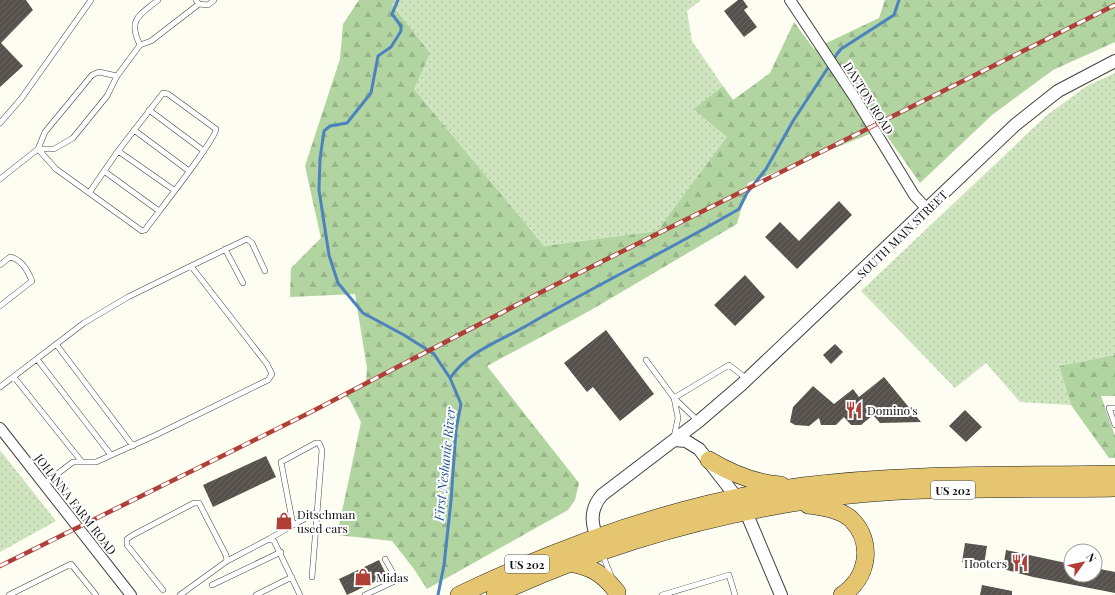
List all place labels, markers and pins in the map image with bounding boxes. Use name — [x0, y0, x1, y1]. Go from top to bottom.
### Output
restaurant icon: Domino's — [844, 400, 864, 420]
place label: Domino's — [867, 402, 918, 418]
place label: Ditschman used cars — [297, 506, 356, 536]
shop icon: Ditschman used cars — [274, 511, 294, 531]
restaurant icon: Hooters — [1010, 553, 1030, 573]
place label: Hooters — [964, 555, 1007, 571]
shop icon: Midas — [353, 567, 373, 587]
place label: Midas — [376, 569, 408, 585]

